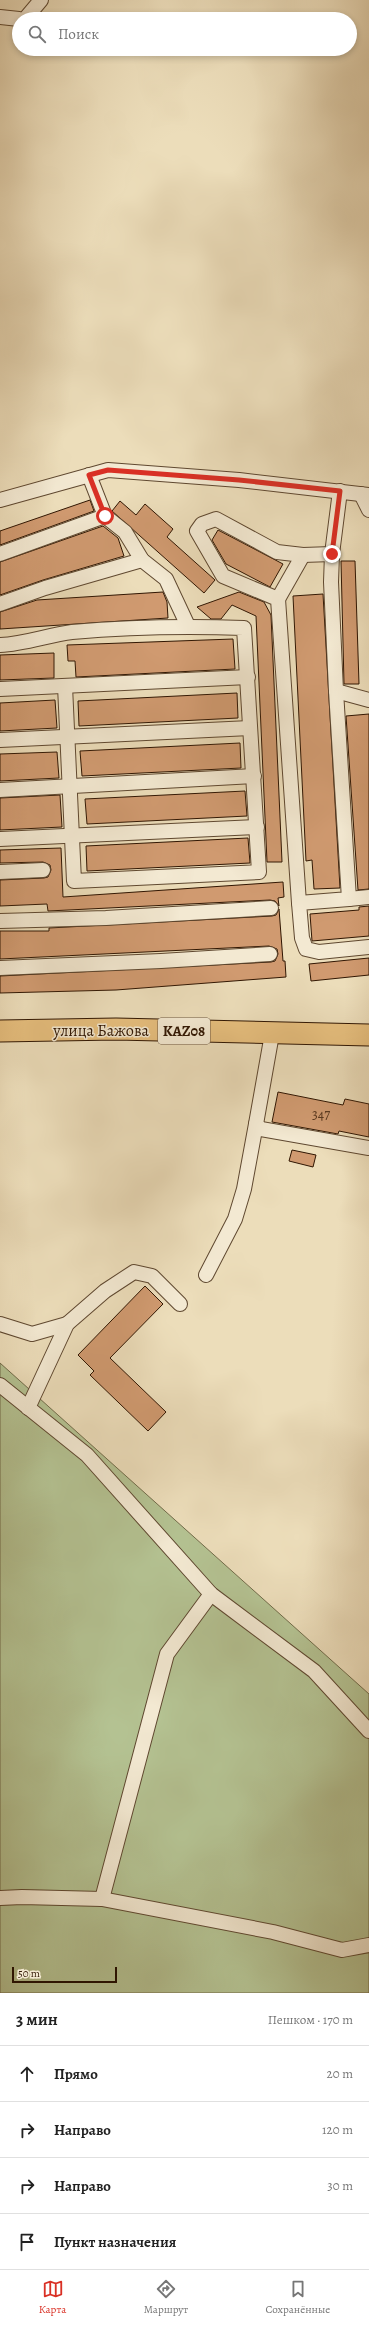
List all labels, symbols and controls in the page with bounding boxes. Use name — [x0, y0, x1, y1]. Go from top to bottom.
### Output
search box — [12, 12, 357, 56]
icon: search — [26, 23, 48, 45]
text: Поиск — [58, 24, 99, 44]
route start — [96, 507, 114, 525]
route end — [323, 545, 341, 563]
road number: KAZ08 — [158, 1018, 210, 1044]
street label: улица Бажова — [52, 1020, 149, 1042]
house number: 347 — [312, 1105, 330, 1124]
scale bar — [12, 1965, 117, 1984]
text: 50 m — [18, 1966, 40, 1981]
text: 3 мин — [16, 2008, 58, 2031]
text: Пешком · 170 m — [268, 2011, 353, 2028]
icon: ahead — [16, 2063, 38, 2085]
text: Прямо — [54, 2064, 98, 2084]
text: 20 m — [327, 2065, 353, 2082]
icon: right — [16, 2119, 38, 2141]
text: Направо — [54, 2120, 111, 2140]
text: 120 m — [322, 2121, 353, 2138]
icon: right — [16, 2175, 38, 2197]
text: Направо — [54, 2176, 111, 2196]
text: 30 m — [327, 2177, 353, 2194]
icon: arrive — [16, 2231, 38, 2253]
text: Пункт назначения — [54, 2232, 176, 2252]
tab: Карта — [39, 2278, 66, 2317]
tab: Маршрут — [144, 2278, 188, 2317]
tab: Сохранённые — [265, 2278, 330, 2317]

